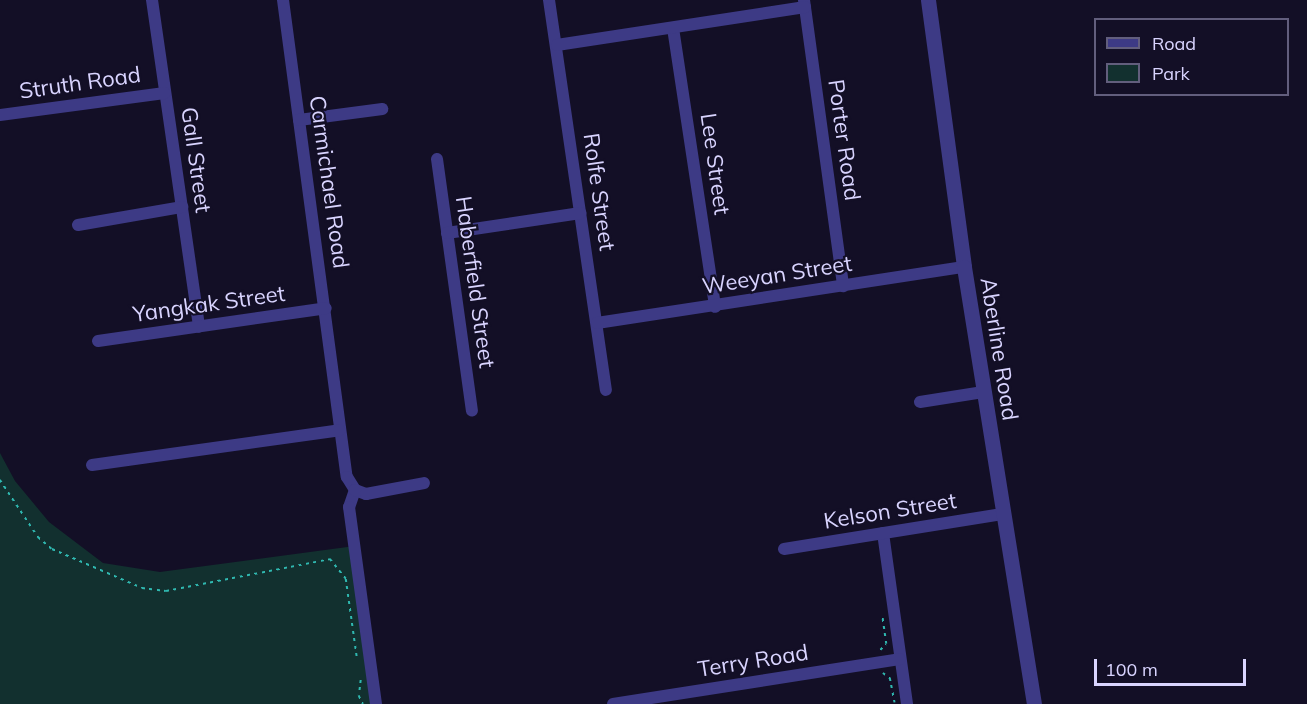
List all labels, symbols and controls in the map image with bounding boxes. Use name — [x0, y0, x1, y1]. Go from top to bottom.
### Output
legend — [1094, 18, 1289, 96]
text: Road — [1152, 32, 1196, 55]
street label: Struth Road — [18, 61, 142, 105]
text: Park — [1152, 62, 1190, 85]
street label: Porter Road — [822, 78, 866, 202]
street label: Carmichael Road — [304, 94, 354, 270]
street label: Gall Street — [176, 106, 216, 214]
street label: Lee Street — [695, 111, 735, 217]
street label: Rolfe Street — [578, 132, 620, 252]
street label: Haberfield Street — [450, 194, 500, 370]
street label: Weeyan Street — [700, 250, 854, 300]
street label: Aberline Road — [975, 276, 1023, 422]
street label: Yangkak Street — [131, 280, 287, 328]
street label: Kelson Street — [822, 487, 958, 535]
street label: Terry Road — [696, 639, 810, 683]
scale bar — [1097, 647, 1248, 685]
text: 100 m — [1105, 658, 1158, 681]

